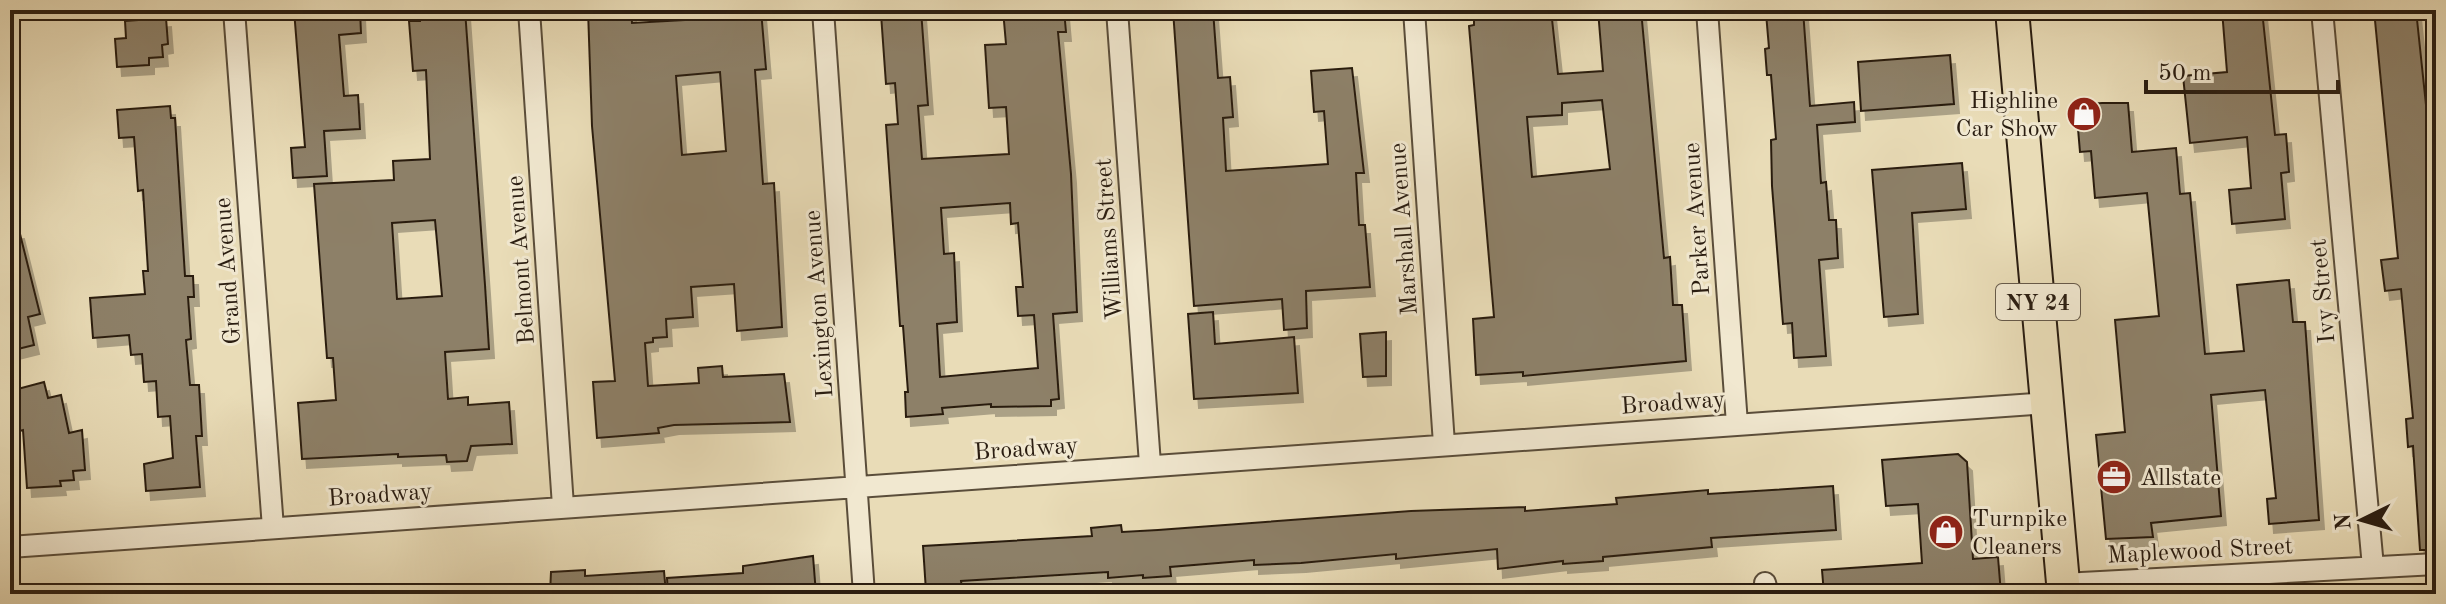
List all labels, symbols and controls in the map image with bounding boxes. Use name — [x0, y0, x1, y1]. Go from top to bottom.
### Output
scale bar — [2146, 44, 2338, 94]
text: 50 m — [2158, 62, 2212, 86]
place label: Highline Car Show — [1955, 90, 2058, 142]
shop icon: Highline Car Show — [2065, 95, 2103, 133]
street label: Marshall Avenue — [1387, 142, 1423, 316]
street label: Parker Avenue — [1681, 142, 1715, 296]
street label: Williams Street — [1092, 157, 1128, 321]
street label: Belmont Avenue — [504, 175, 540, 345]
street label: Grand Avenue — [212, 196, 246, 345]
street label: Lexington Avenue — [801, 209, 839, 399]
street label: Ivy Street — [2307, 237, 2341, 344]
road number: NY 24 — [1996, 284, 2080, 320]
street label: Broadway — [1620, 388, 1726, 420]
street label: Broadway — [973, 434, 1079, 466]
office icon: Allstate — [2095, 458, 2133, 496]
place label: Allstate — [2140, 467, 2221, 491]
street label: Broadway — [327, 480, 433, 512]
north arrow — [2322, 480, 2402, 560]
place label: Turnpike Cleaners — [1972, 508, 2067, 560]
text: N — [2332, 512, 2356, 531]
shop icon: Turnpike Cleaners — [1927, 513, 1965, 551]
street label: Maplewood Street — [2107, 535, 2294, 569]

